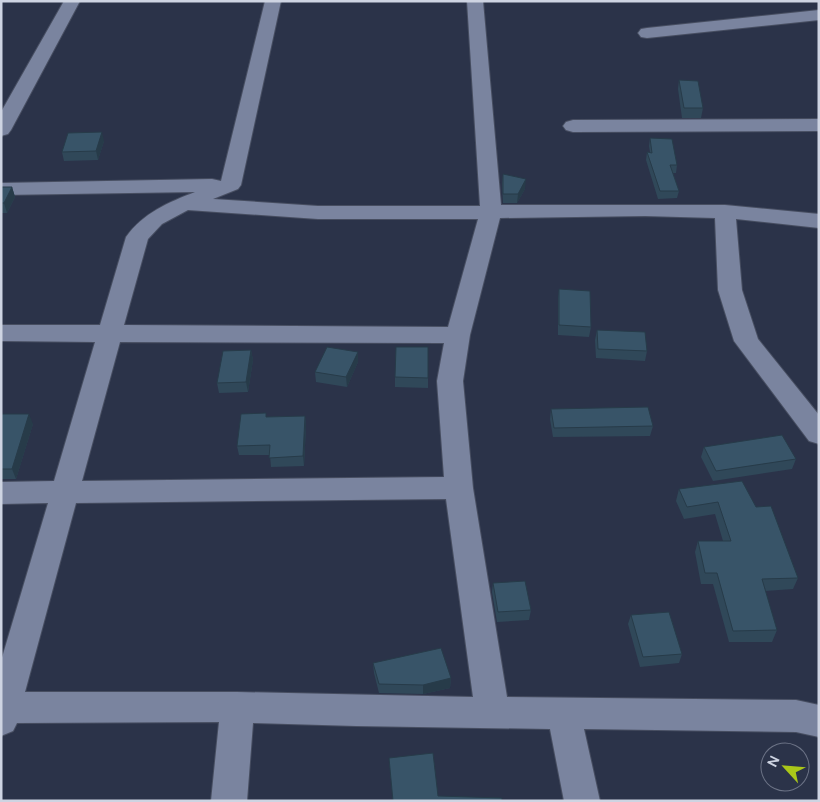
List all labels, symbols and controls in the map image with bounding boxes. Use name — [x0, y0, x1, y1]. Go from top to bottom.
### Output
north arrow — [760, 742, 810, 792]
text: N — [763, 753, 784, 770]

